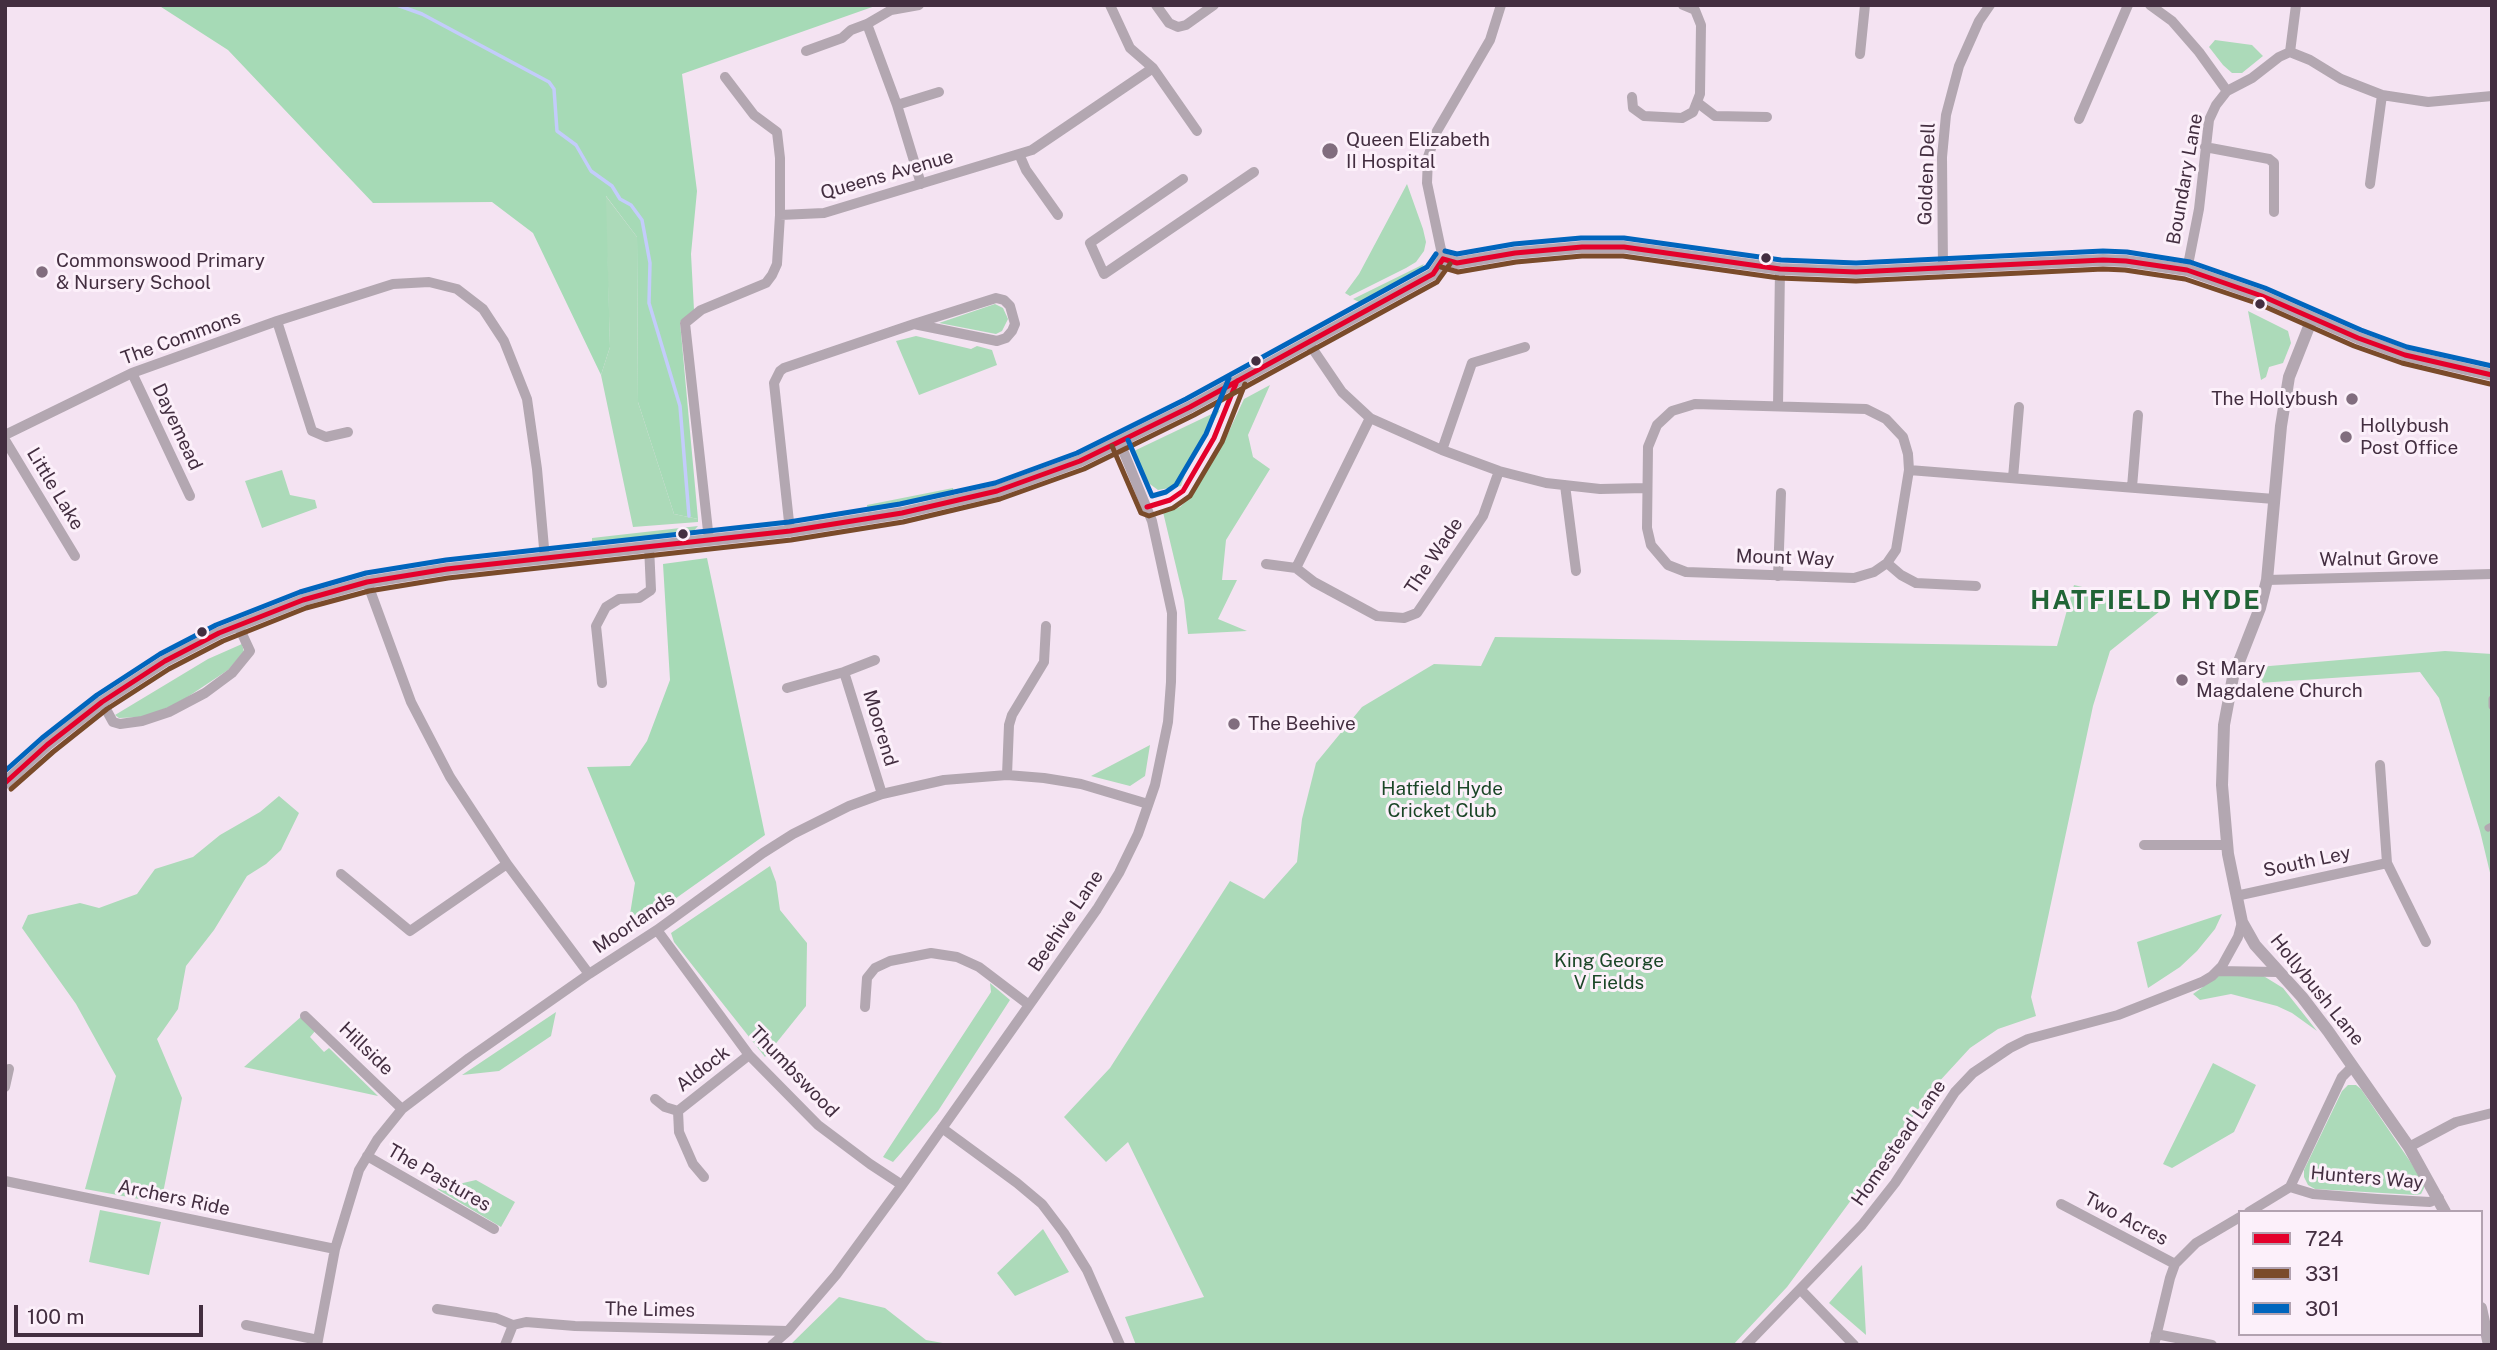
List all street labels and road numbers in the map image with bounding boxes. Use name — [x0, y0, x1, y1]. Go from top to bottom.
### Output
street label: Boundary Lane — [2162, 112, 2208, 246]
street label: Golden Dell — [1914, 122, 1940, 226]
street label: Queens Avenue — [818, 145, 956, 205]
street label: The Commons — [118, 306, 244, 370]
street label: Dayemead — [147, 380, 207, 474]
street label: Little Lake — [21, 444, 89, 534]
street label: The Wade — [1400, 513, 1468, 599]
street label: Mount Way — [1735, 545, 1835, 571]
street label: Walnut Grove — [2319, 547, 2439, 571]
street label: Moorend — [858, 687, 902, 769]
street label: South Ley — [2261, 842, 2353, 882]
street label: Beehive Lane — [1024, 866, 1108, 976]
street label: Moorlands — [589, 887, 679, 959]
street label: Hollybush Lane — [2265, 930, 2369, 1050]
street label: Hillside — [334, 1018, 398, 1080]
street label: Thumbswood — [745, 1022, 843, 1122]
street label: Aldock — [672, 1041, 734, 1097]
street label: Homestead Lane — [1847, 1076, 1951, 1210]
street label: The Pastures — [383, 1139, 495, 1217]
street label: Hunters Way — [2310, 1162, 2424, 1194]
street label: Archers Ride — [116, 1175, 232, 1221]
street label: Two Acres — [2080, 1187, 2172, 1251]
street label: The Limes — [605, 1298, 695, 1322]

